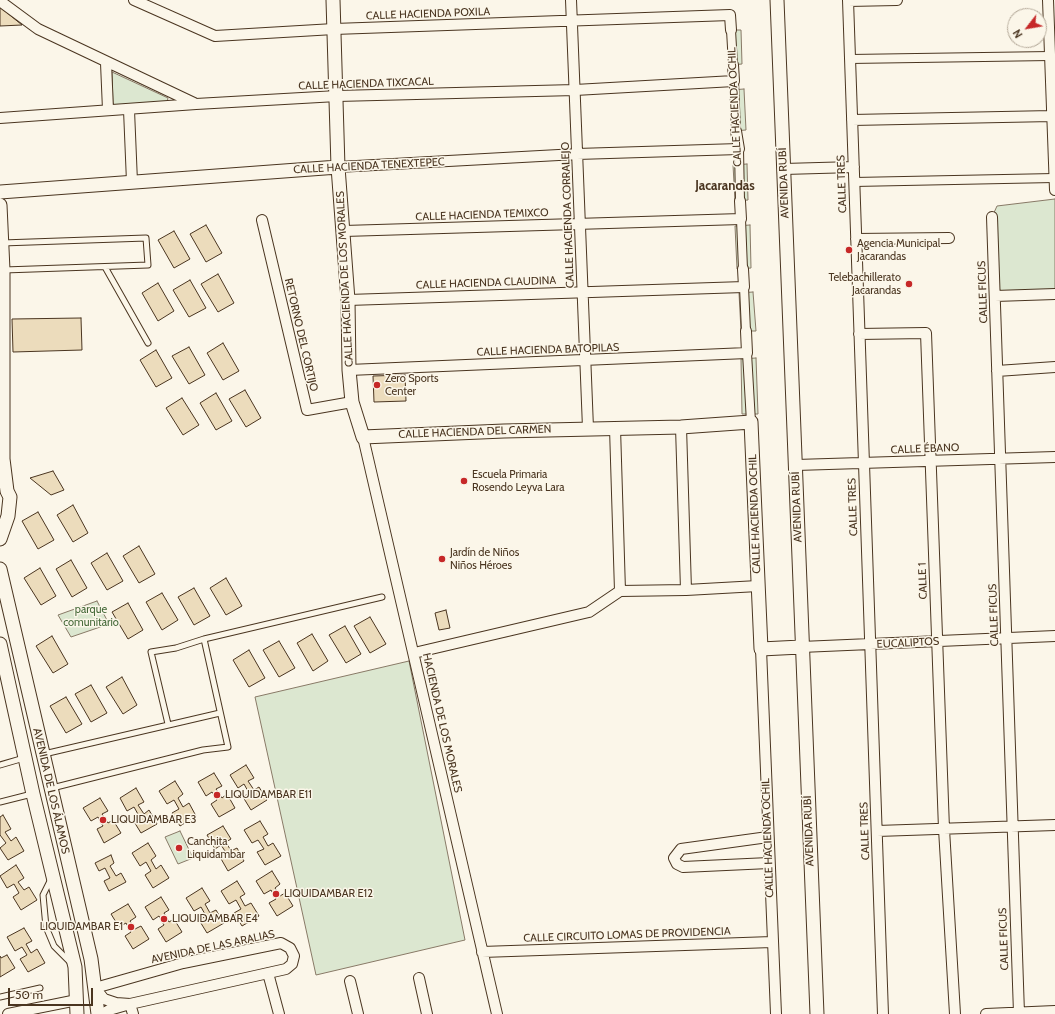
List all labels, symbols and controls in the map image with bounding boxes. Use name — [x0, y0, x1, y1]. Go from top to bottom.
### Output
street label: CALLE HACIENDA POXILA — [366, 5, 490, 23]
north arrow — [1007, 8, 1047, 48]
text: N — [1010, 27, 1026, 41]
street label: CALLE HACIENDA OCHIL — [725, 47, 745, 167]
street label: CALLE HACIENDA TIXCACAL — [298, 75, 434, 93]
street label: CALLE HACIENDA CORRALEJO — [559, 142, 577, 288]
street label: AVENIDA RUBÍ — [776, 147, 792, 219]
street label: CALLE HACIENDA TENEXTEPEC — [293, 155, 445, 177]
street label: CALLE TRES — [834, 155, 850, 213]
district label: Jacarandas — [695, 178, 755, 194]
street label: CALLE HACIENDA DE LOS MORALES — [334, 191, 356, 367]
street label: CALLE HACIENDA TEMIXCO — [415, 206, 549, 224]
place label: Agencia Municipal Jacarandas — [857, 237, 940, 263]
marker: Agencia Municipal Jacarandas — [844, 245, 854, 255]
street label: CALLE FICUS — [975, 260, 991, 324]
place label: Telebachillerato Jacarandas — [828, 271, 901, 297]
street label: CALLE HACIENDA CLAUDINA — [416, 274, 556, 292]
street label: RETORNO DEL CORTIJO — [282, 277, 320, 393]
marker: Telebachillerato Jacarandas — [904, 279, 914, 289]
street label: CALLE HACIENDA BATOPILAS — [476, 341, 620, 359]
place label: Zero Sports Center — [385, 372, 438, 398]
marker: Zero Sports Center — [372, 380, 382, 390]
street label: CALLE HACIENDA DEL CARMEN — [398, 423, 552, 441]
street label: CALLE ÉBANO — [890, 441, 960, 457]
street label: CALLE HACIENDA OCHIL — [746, 454, 764, 574]
place label: Escuela Primaria Rosendo Leyva Lara — [472, 468, 565, 494]
street label: AVENIDA RUBÍ — [789, 471, 805, 543]
marker: Escuela Primaria Rosendo Leyva Lara — [459, 476, 469, 486]
street label: CALLE TRES — [845, 478, 861, 536]
place label: Jardín de Niños Niños Héroes — [450, 546, 519, 572]
marker: Jardín de Niños Niños Héroes — [437, 554, 447, 564]
street label: CALLE 1 — [916, 562, 930, 600]
street label: CALLE FICUS — [986, 583, 1002, 647]
park label: parque comunitario — [63, 603, 119, 629]
street label: EUCALIPTOS — [876, 635, 940, 651]
street label: HACIENDA DE LOS MORALES — [419, 652, 465, 794]
street label: AVENIDA DE LOS ÁLAMOS — [30, 727, 72, 855]
street label: CALLE HACIENDA OCHIL — [759, 778, 777, 898]
place label: LIQUIDAMBAR E11 — [225, 788, 312, 802]
marker: LIQUIDAMBAR E11 — [212, 790, 222, 800]
street label: AVENIDA RUBÍ — [801, 795, 817, 867]
street label: CALLE TRES — [857, 802, 873, 860]
place label: LIQUIDAMBAR E3 — [111, 813, 197, 827]
marker: LIQUIDAMBAR E3 — [98, 815, 108, 825]
place label: Canchita Liquidambar — [187, 835, 245, 861]
marker: Canchita Liquidambar — [174, 843, 184, 853]
place label: LIQUIDAMBAR E12 — [284, 887, 373, 901]
marker: LIQUIDAMBAR E12 — [271, 889, 281, 899]
street label: CALLE FICUS — [996, 907, 1012, 971]
place label: LIQUIDAMBAR E4 — [172, 912, 258, 926]
marker: LIQUIDAMBAR E4 — [159, 914, 169, 924]
place label: LIQUIDAMBAR E1 — [40, 920, 123, 934]
marker: LIQUIDAMBAR E1 — [126, 922, 136, 932]
street label: CALLE CIRCUITO LOMAS DE PROVIDENCIA — [523, 925, 731, 945]
street label: AVENIDA DE LAS ARALIAS — [150, 927, 276, 967]
scale bar — [10, 980, 95, 1006]
text: 50 m — [15, 987, 43, 1002]

